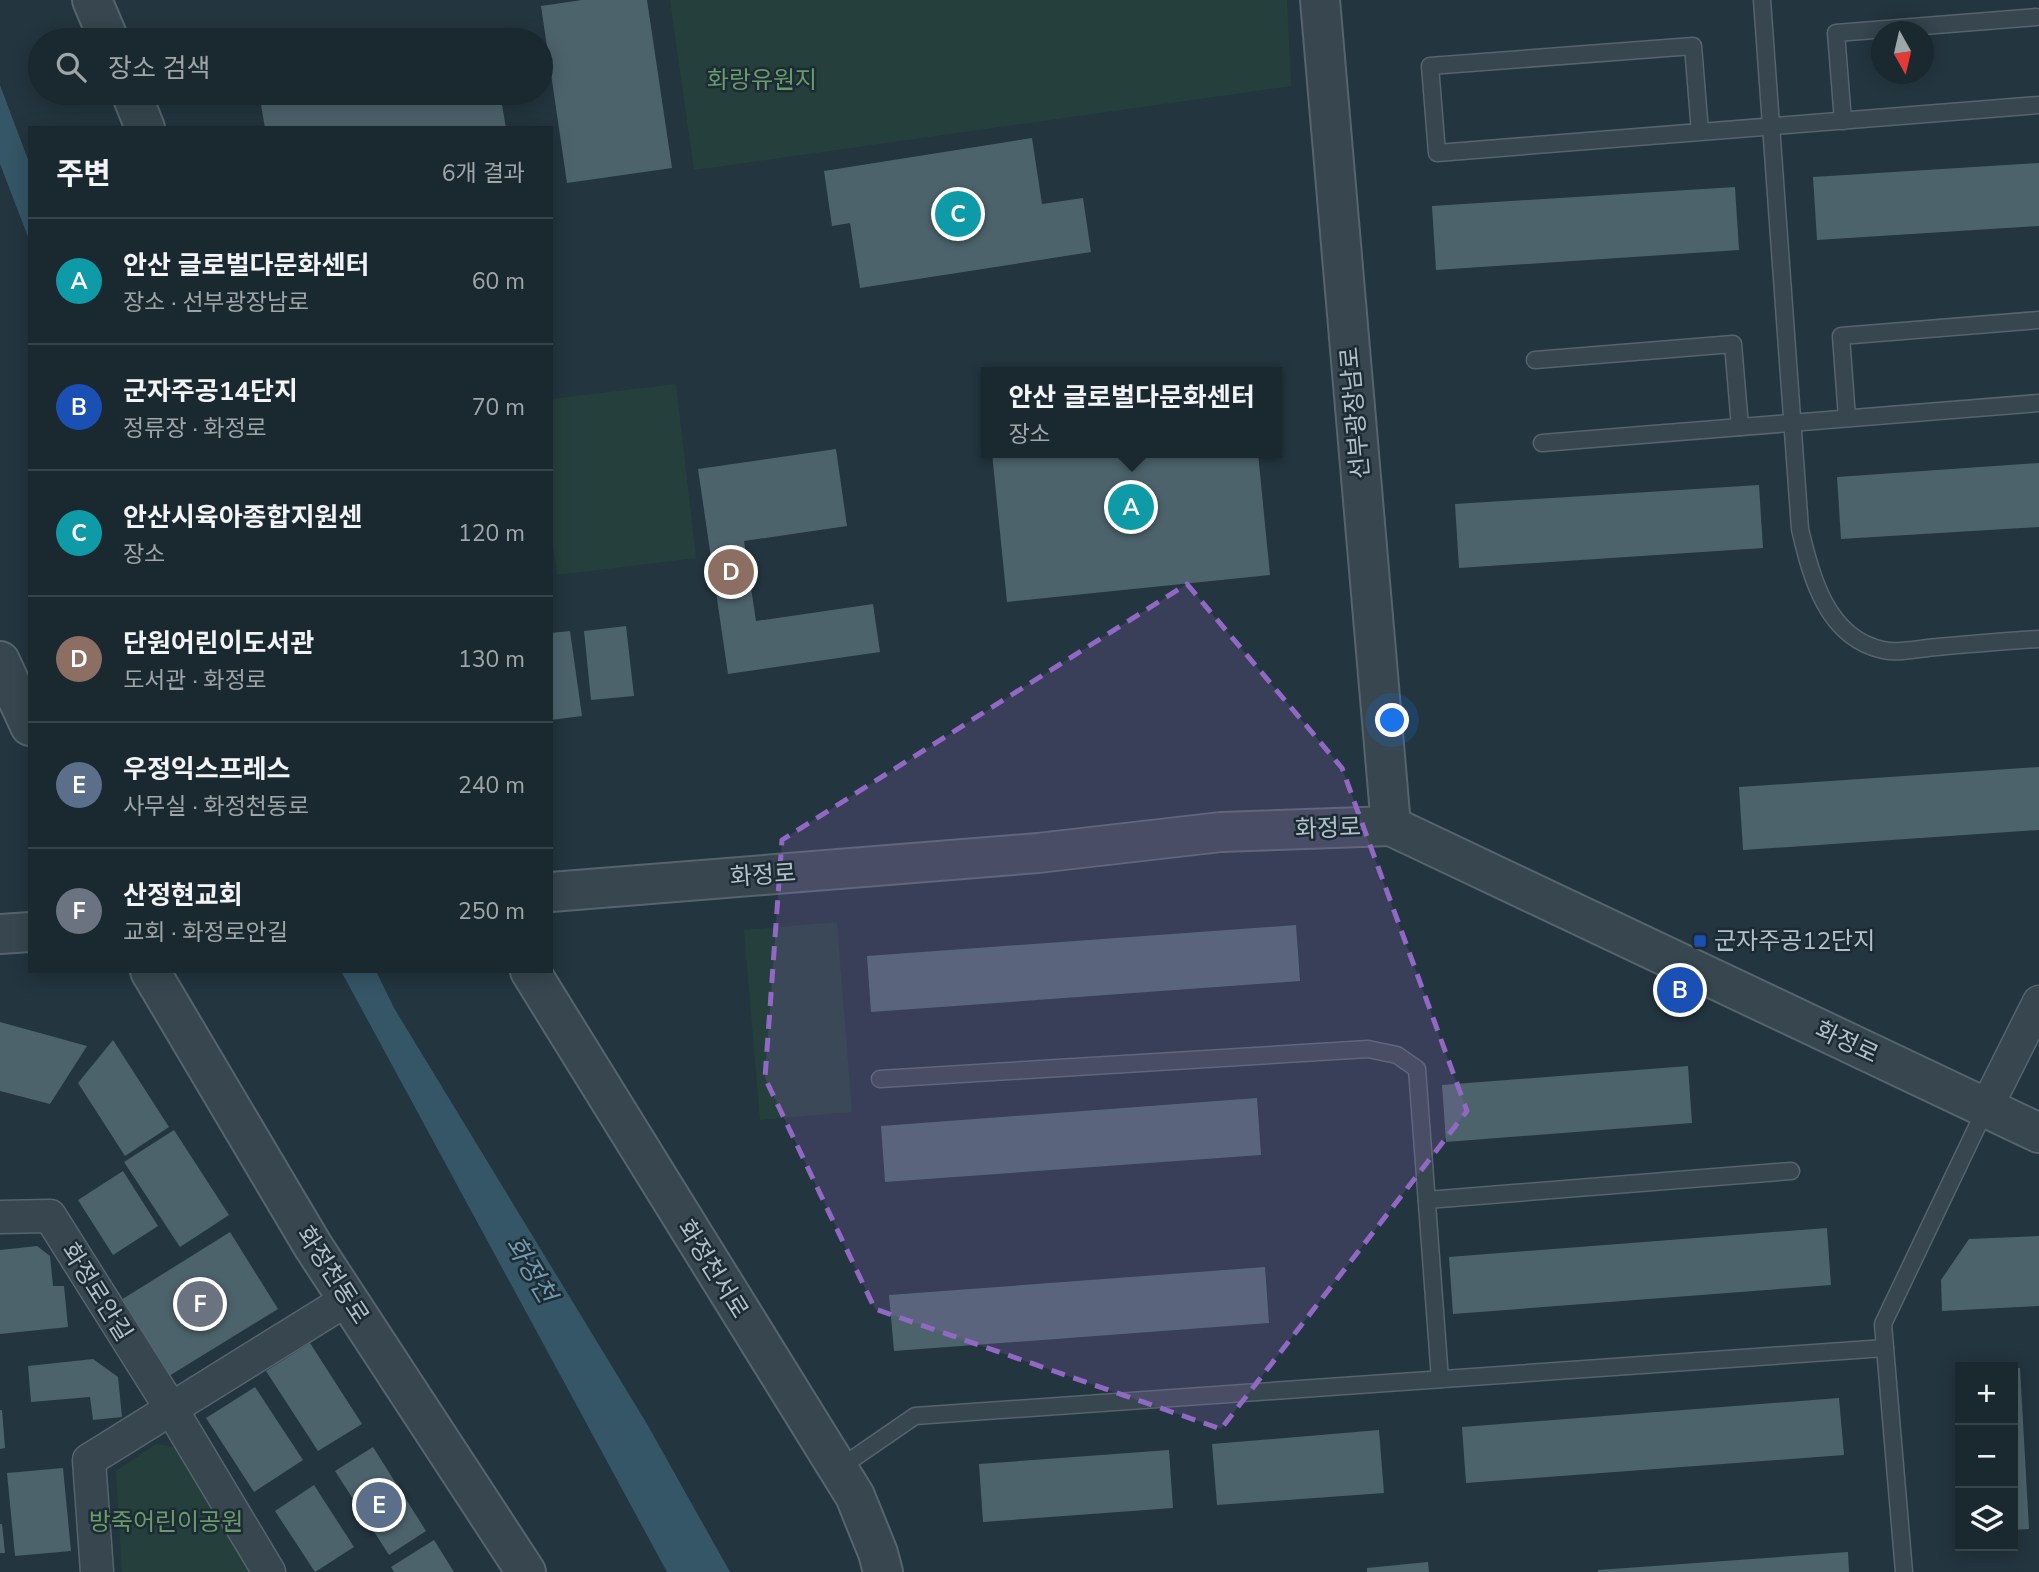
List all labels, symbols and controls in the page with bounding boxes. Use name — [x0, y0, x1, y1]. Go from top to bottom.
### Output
north arrow — [1871, 21, 1934, 84]
search box — [28, 28, 553, 105]
icon: search — [52, 48, 90, 86]
text: 장소 검색 — [108, 51, 210, 86]
park label: 화랑유원지 — [707, 64, 817, 96]
text: 주변 — [56, 154, 111, 195]
text: 6개 결과 — [442, 158, 525, 189]
pin: C — [935, 188, 981, 240]
text: 안산 글로벌다문화센터 — [123, 248, 369, 283]
text: A — [70, 266, 88, 297]
text: 60 m — [472, 266, 525, 297]
text: 장소 · 선부광장남로 — [123, 287, 309, 318]
street label: 선부광장남로 — [1333, 346, 1377, 480]
popup — [981, 367, 1282, 458]
text: 군자주공14단지 — [123, 374, 298, 409]
text: 안산 글로벌다문화센터 — [1008, 380, 1255, 415]
text: B — [71, 392, 87, 423]
text: 70 m — [472, 392, 525, 423]
text: 정류장 · 화정로 — [123, 413, 267, 444]
text: 장소 — [1008, 419, 1051, 450]
pin: A — [1108, 481, 1154, 533]
text: 안산시육아종합지원센 — [123, 500, 362, 535]
text: C — [71, 518, 87, 549]
text: 120 m — [458, 518, 525, 549]
text: 장소 — [123, 539, 165, 570]
pin: D — [708, 546, 754, 598]
text: 단원어린이도서관 — [123, 626, 314, 661]
text: D — [70, 644, 88, 675]
text: 130 m — [458, 644, 525, 675]
text: 도서관 · 화정로 — [123, 665, 267, 696]
your location — [1375, 703, 1409, 737]
text: 우정익스프레스 — [123, 752, 290, 787]
text: E — [72, 770, 86, 801]
text: 240 m — [458, 770, 525, 801]
text: 사무실 · 화정천동로 — [123, 791, 309, 822]
street label: 화정로 — [1294, 811, 1362, 845]
street label: 화정로 — [729, 857, 797, 893]
text: 산정현교회 — [123, 878, 243, 913]
text: F — [73, 896, 85, 927]
text: 250 m — [458, 896, 525, 927]
text: 교회 · 화정로안길 — [123, 917, 288, 948]
place label: 군자주공12단지 — [1714, 925, 1875, 957]
marker: 군자주공12단지 — [1692, 933, 1708, 949]
pin: B — [1657, 964, 1703, 1016]
street label: 화정로 — [1810, 1013, 1884, 1071]
street label: 화정천서로 — [670, 1214, 756, 1324]
street label: 화정천동로 — [290, 1220, 376, 1330]
water label: 화정천 — [497, 1229, 566, 1312]
street label: 화정로안길 — [54, 1237, 140, 1347]
pin: F — [177, 1278, 223, 1330]
map controls — [1955, 1362, 2018, 1551]
button: + — [1955, 1362, 2018, 1425]
button: − — [1955, 1425, 2018, 1488]
pin: E — [356, 1479, 402, 1531]
button: layers — [1955, 1488, 2018, 1551]
park label: 방죽어린이공원 — [89, 1506, 243, 1538]

